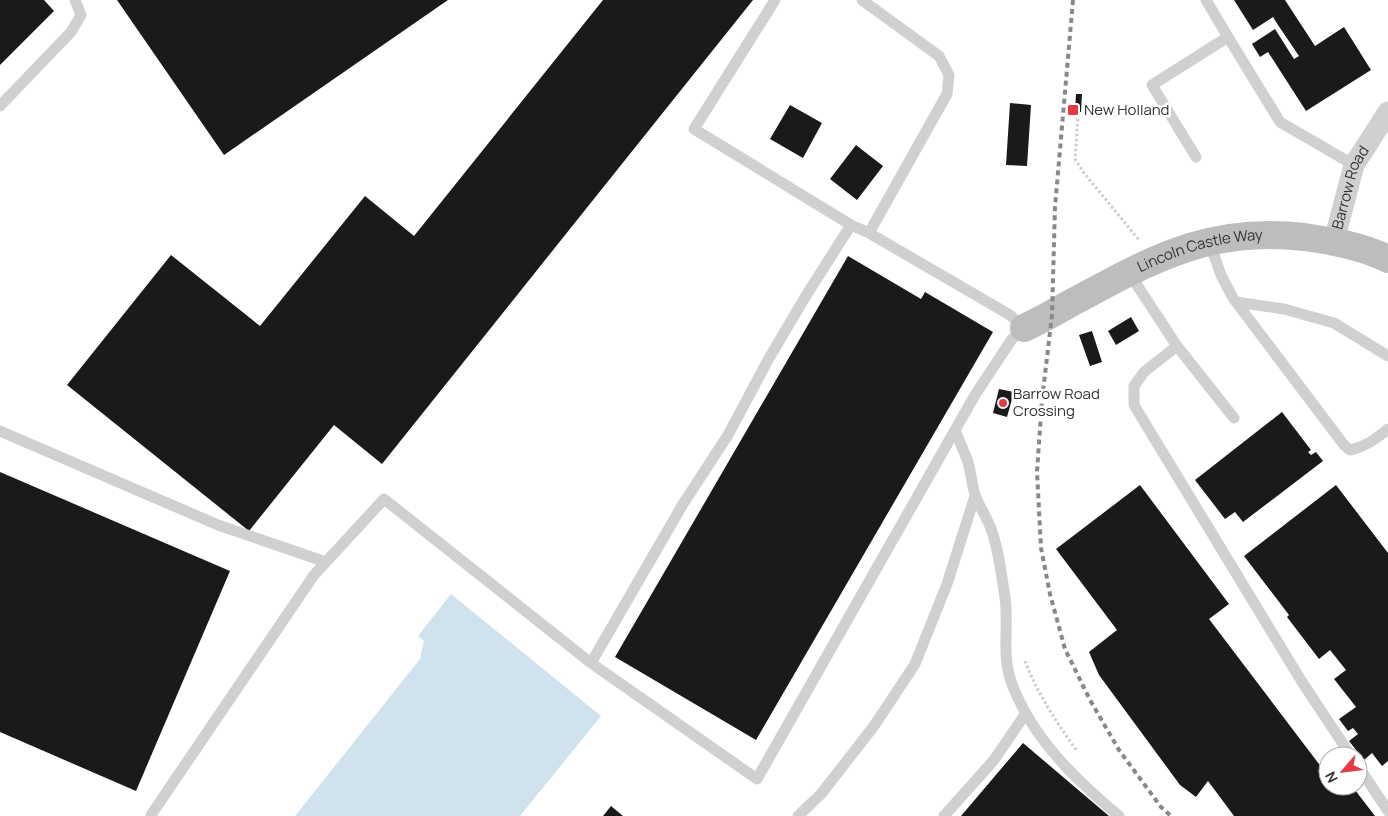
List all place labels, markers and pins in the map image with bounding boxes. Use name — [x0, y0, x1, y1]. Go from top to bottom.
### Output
place label: New Holland — [1084, 99, 1169, 120]
marker: New Holland — [1066, 103, 1080, 117]
place label: Barrow Road Crossing — [1013, 383, 1100, 421]
marker: Barrow Road Crossing — [997, 397, 1009, 409]

